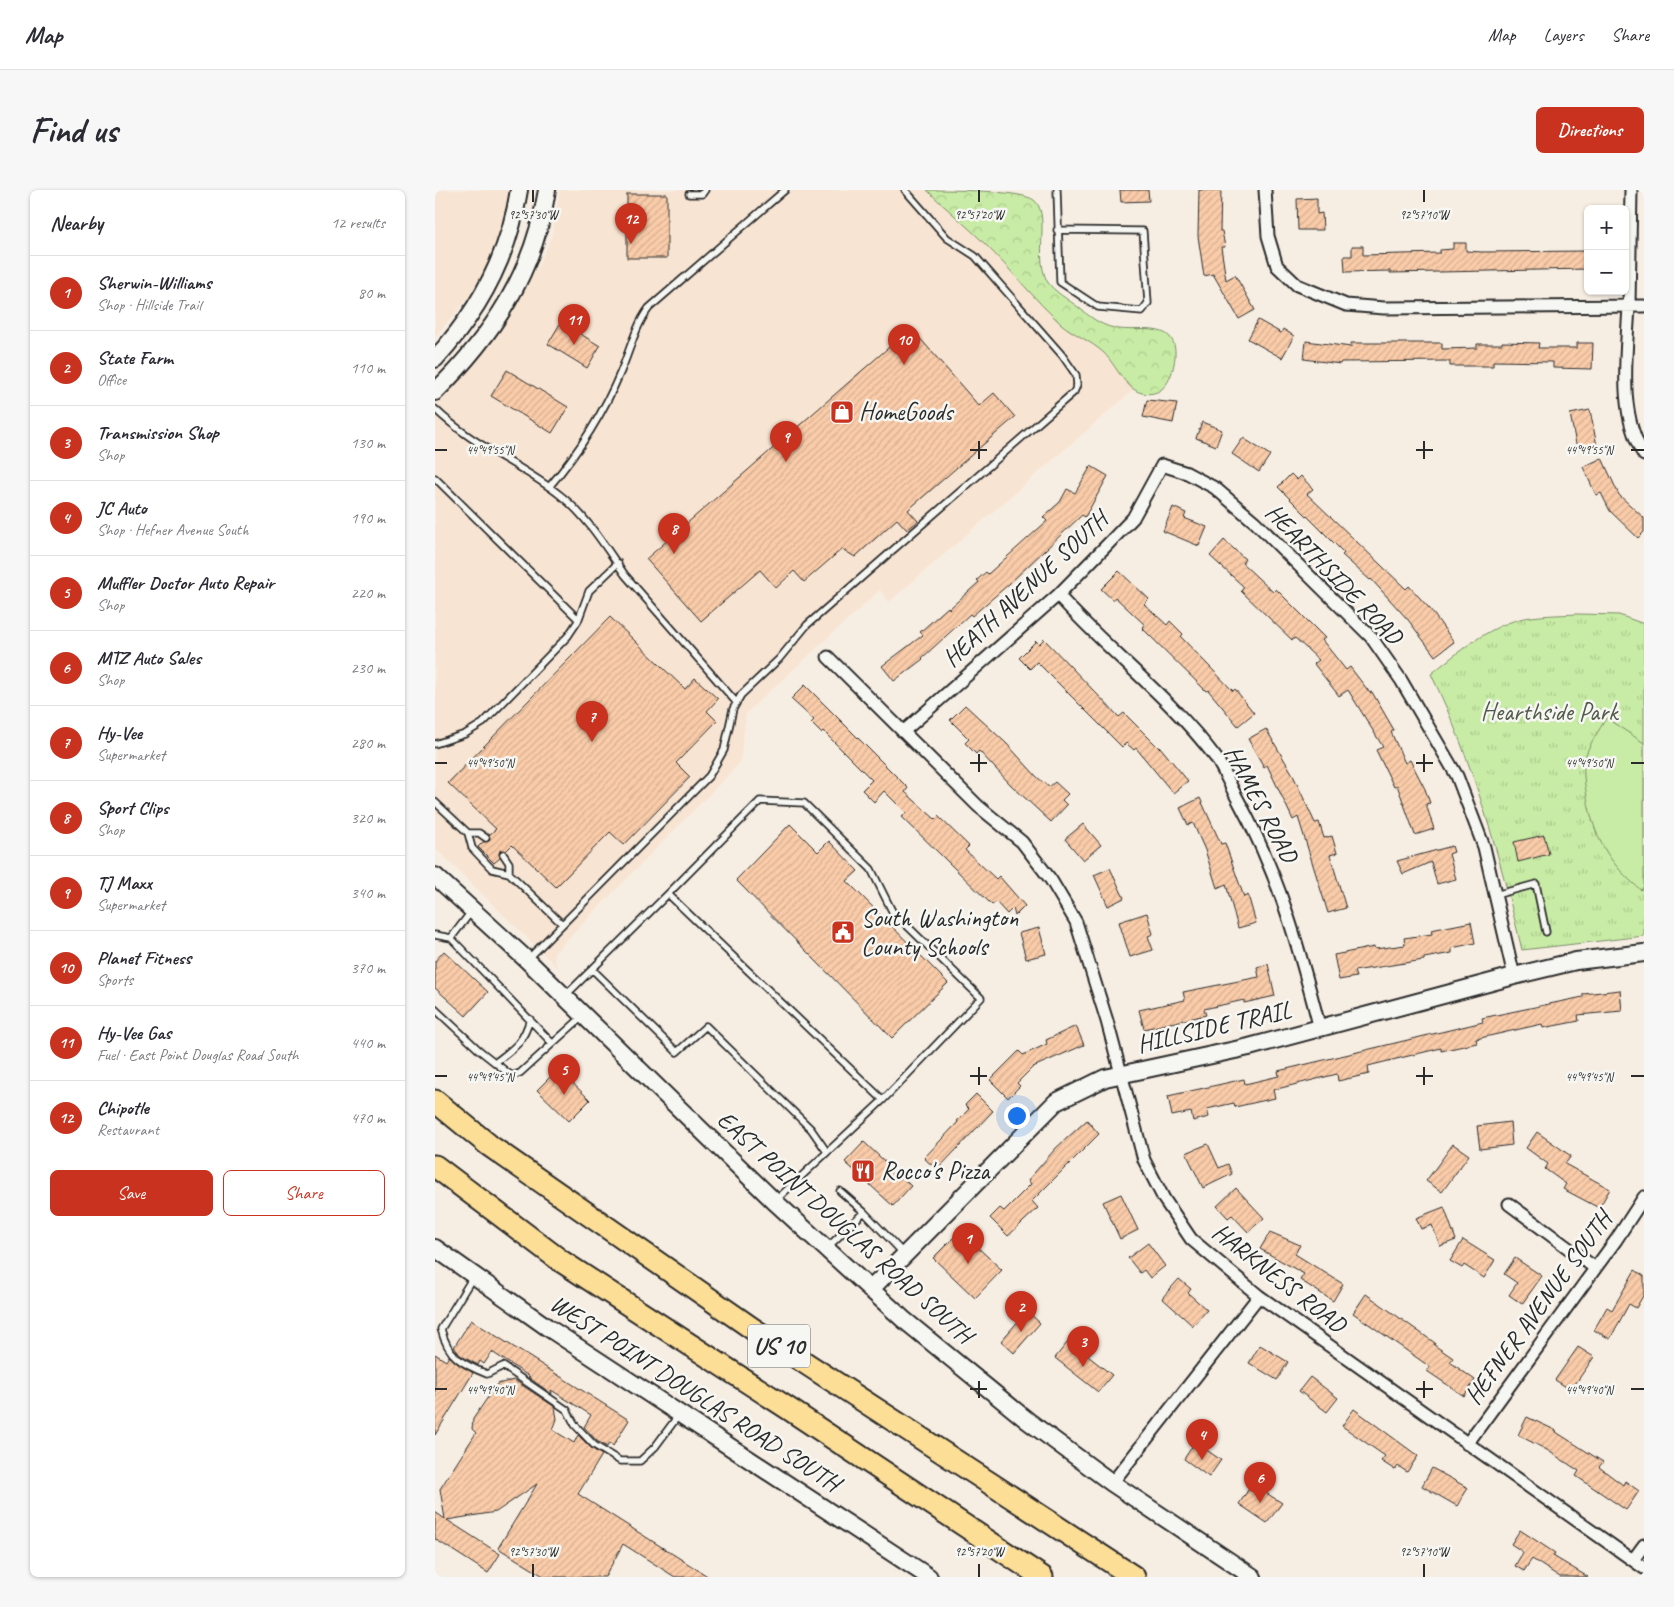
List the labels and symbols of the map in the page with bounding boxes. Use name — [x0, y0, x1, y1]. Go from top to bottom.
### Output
pin: 12 — [615, 203, 647, 244]
text: 92°57'30"W — [509, 207, 560, 223]
text: 92°57'20"W — [955, 207, 1006, 223]
text: 92°57'10"W — [1400, 207, 1451, 223]
pin: 11 — [558, 304, 590, 345]
pin: 10 — [888, 324, 920, 365]
place label: HomeGoods — [859, 396, 955, 428]
shop icon: HomeGoods — [829, 399, 855, 425]
pin: 9 — [770, 421, 802, 462]
text: 44°49'55"N — [466, 442, 515, 458]
text: 44°49'55"N — [1565, 442, 1614, 458]
street label: HEARTHSIDE ROAD — [1258, 497, 1411, 653]
street label: HEATH AVENUE SOUTH — [936, 502, 1117, 674]
pin: 8 — [658, 513, 690, 554]
park label: Hearthside Park — [1481, 696, 1619, 728]
pin: 7 — [576, 701, 608, 742]
street label: HAMES ROAD — [1217, 740, 1306, 869]
text: 44°49'50"N — [466, 755, 515, 771]
text: 44°49'50"N — [1565, 755, 1614, 771]
place label: South Washington County Schools — [861, 902, 1019, 963]
public building icon: South Washington County Schools — [830, 919, 856, 945]
street label: HILLSIDE TRAIL — [1134, 994, 1295, 1060]
pin: 5 — [548, 1054, 580, 1095]
text: 44°49'45"N — [466, 1069, 515, 1085]
text: 44°49'45"N — [1565, 1069, 1614, 1085]
your location — [1004, 1103, 1030, 1129]
street label: EAST POINT DOUGLAS ROAD SOUTH — [710, 1104, 982, 1353]
place label: Rocco's Pizza — [881, 1155, 991, 1187]
restaurant icon: Rocco's Pizza — [850, 1158, 876, 1184]
street label: HEFNER AVENUE SOUTH — [1457, 1202, 1621, 1411]
street label: HARKNESS ROAD — [1206, 1216, 1354, 1341]
pin: 1 — [952, 1223, 984, 1264]
street label: WEST POINT DOUGLAS ROAD SOUTH — [544, 1287, 849, 1501]
pin: 2 — [1005, 1291, 1037, 1332]
road number: US 10 — [748, 1324, 810, 1368]
pin: 3 — [1067, 1326, 1099, 1367]
text: 44°49'40"N — [466, 1382, 515, 1398]
text: 44°49'40"N — [1565, 1382, 1614, 1398]
pin: 4 — [1186, 1419, 1218, 1460]
pin: 6 — [1244, 1462, 1276, 1503]
text: 92°57'30"W — [509, 1544, 560, 1560]
text: 92°57'20"W — [955, 1544, 1006, 1560]
text: 92°57'10"W — [1400, 1544, 1451, 1560]

